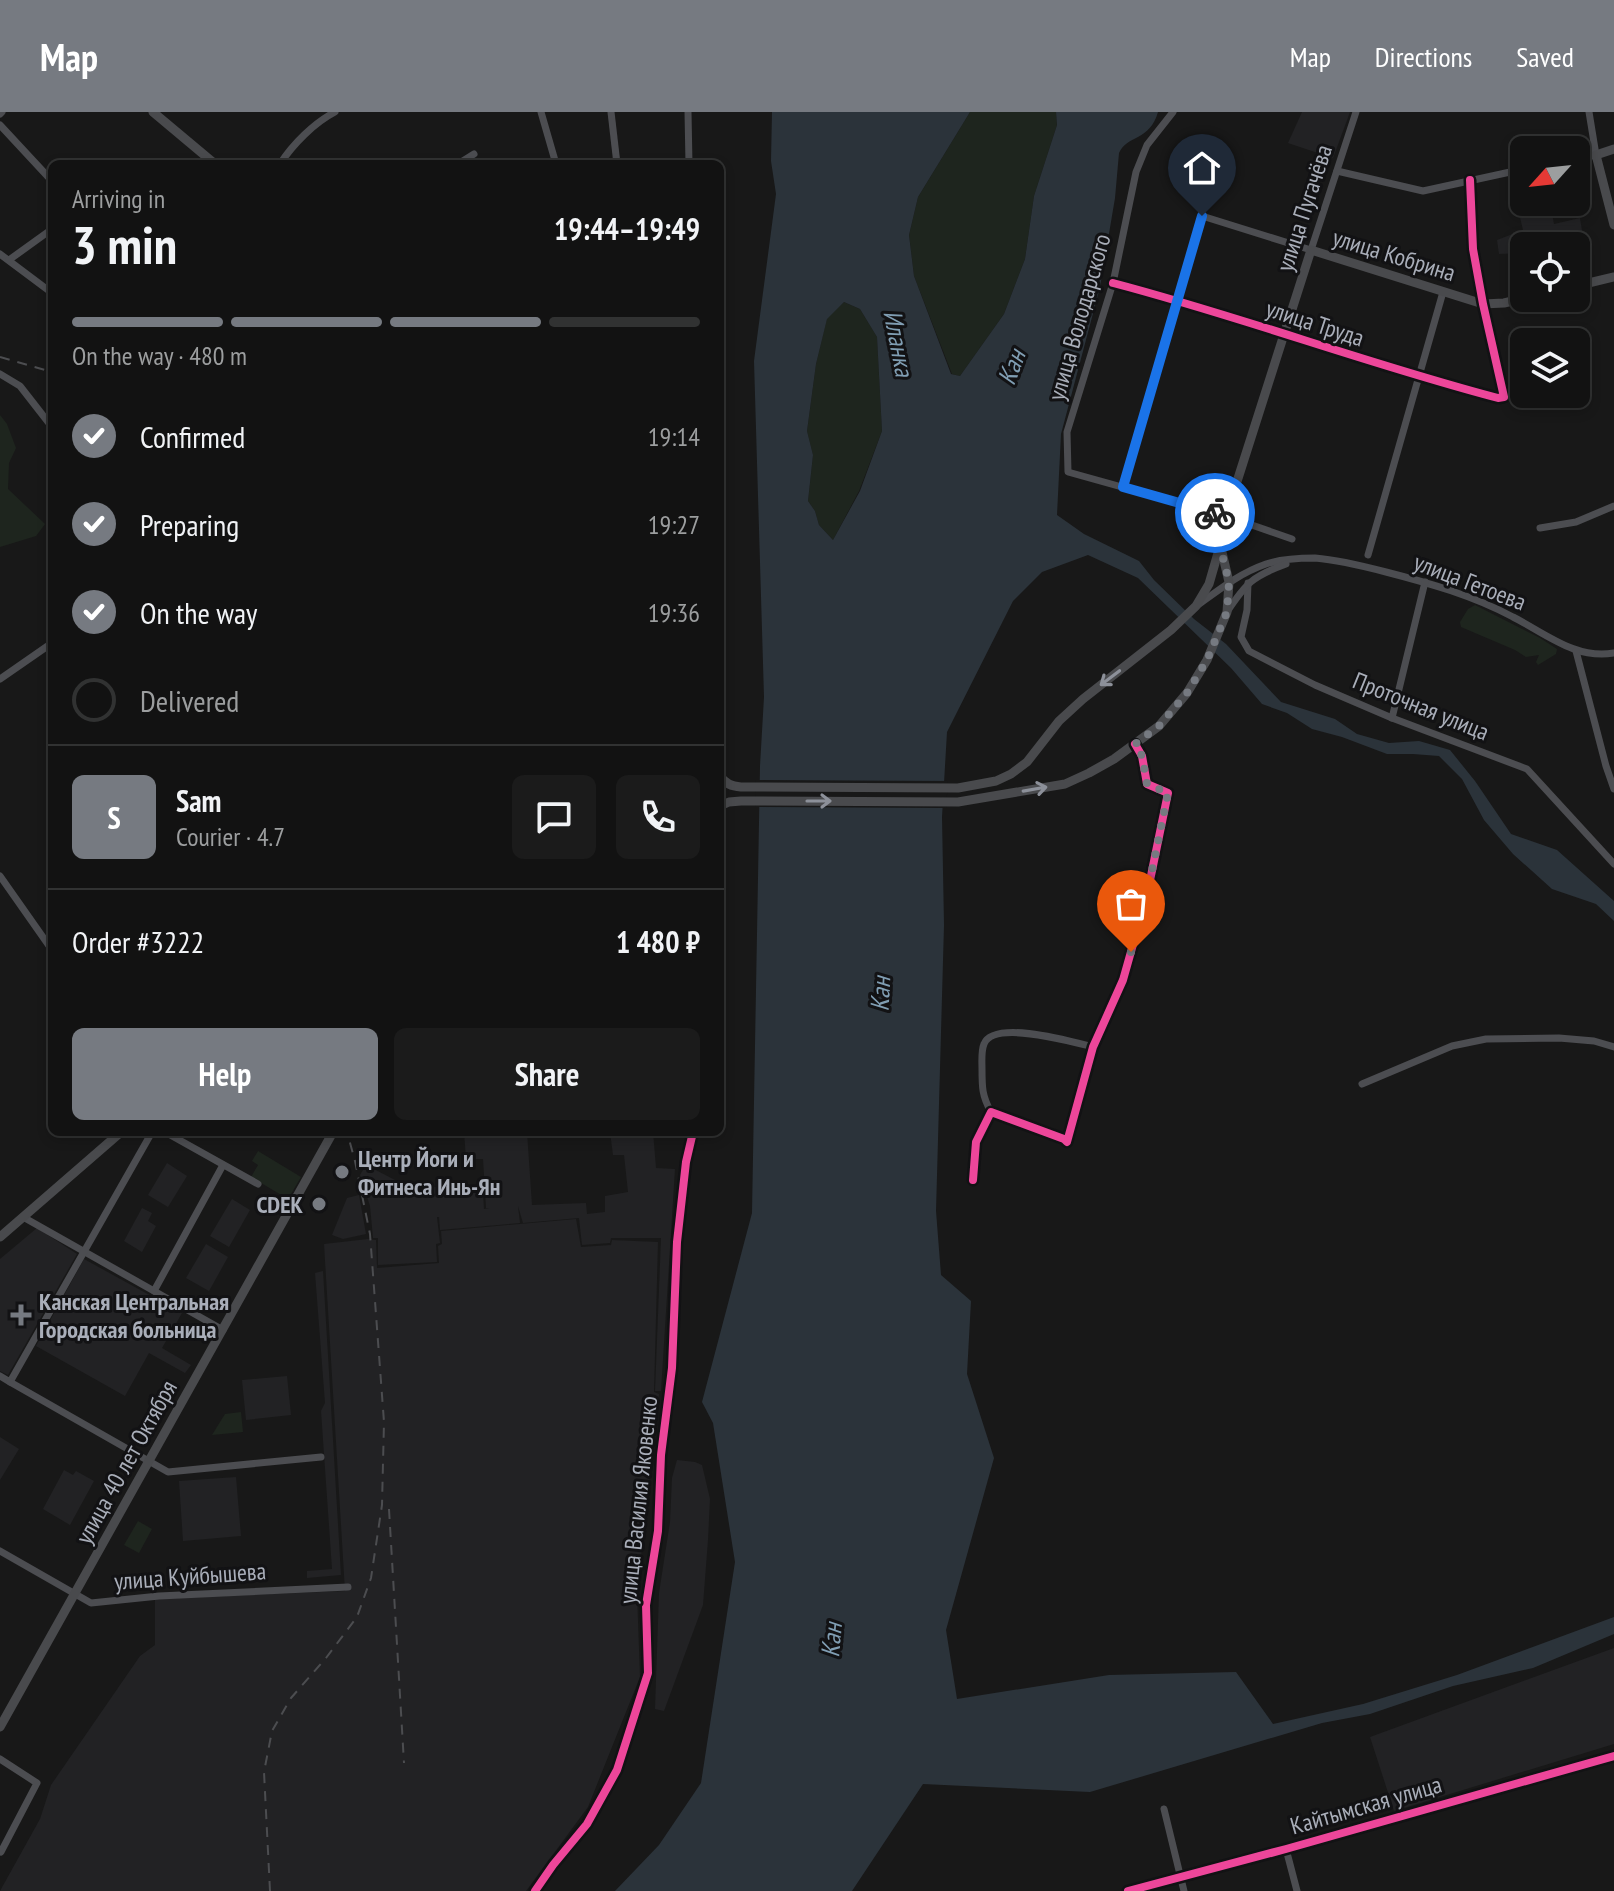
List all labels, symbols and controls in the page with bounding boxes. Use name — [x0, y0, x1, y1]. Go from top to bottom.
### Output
text: Map — [40, 32, 98, 81]
text: Map — [1290, 38, 1331, 75]
text: Directions — [1375, 38, 1472, 75]
text: Saved — [1516, 38, 1574, 75]
pin — [1168, 134, 1236, 216]
north arrow — [1510, 136, 1590, 216]
map controls — [1510, 136, 1590, 408]
street label: улица Пугачёва — [1269, 141, 1339, 275]
icon: home — [1180, 146, 1224, 190]
text: Arriving in — [72, 182, 165, 215]
text: 19:44–19:49 — [554, 209, 700, 248]
text: 3 min — [72, 211, 177, 278]
street label: улица Кобрина — [1329, 222, 1459, 288]
street label: улица Володарского — [1040, 230, 1118, 404]
button: locate — [1510, 232, 1590, 312]
street label: улица Труда — [1262, 293, 1368, 353]
water label: Иланка — [876, 307, 922, 381]
button: layers — [1510, 328, 1590, 408]
text: On the way · 480 m — [72, 339, 247, 372]
water label: Кан — [989, 342, 1034, 389]
icon: check — [72, 414, 116, 458]
text: Confirmed — [140, 417, 245, 456]
text: 19:14 — [648, 420, 700, 453]
courier — [1175, 473, 1255, 553]
icon: bike — [1193, 491, 1237, 535]
icon: check — [72, 502, 116, 546]
text: Preparing — [140, 505, 239, 544]
text: 19:27 — [648, 508, 700, 541]
street label: улица Гетоева — [1410, 546, 1530, 618]
icon: check — [72, 590, 116, 634]
text: On the way — [140, 593, 257, 632]
text: 19:36 — [648, 596, 700, 629]
street label: Проточная улица — [1348, 665, 1494, 747]
one-way arrow — [1100, 670, 1121, 687]
text: Delivered — [140, 681, 239, 720]
button: chat — [512, 775, 596, 859]
button: phone — [616, 775, 700, 859]
text: Sam — [176, 781, 221, 820]
one-way arrow — [1022, 781, 1048, 796]
one-way arrow — [805, 793, 832, 809]
text: S — [107, 798, 121, 837]
text: Courier · 4.7 — [176, 820, 285, 853]
pin — [1097, 870, 1165, 952]
icon: bag — [1109, 882, 1153, 926]
text: Order #3222 — [72, 922, 204, 961]
text: 1 480 ₽ — [616, 922, 700, 961]
water label: Кан — [863, 973, 898, 1012]
button: Help — [72, 1028, 378, 1120]
button: Share — [394, 1028, 700, 1120]
place label: Центр Йоги и Фитнеса Инь-Ян — [358, 1143, 500, 1202]
marker: Центр Йоги и Фитнеса Инь-Ян — [333, 1163, 351, 1181]
place label: CDEK — [256, 1189, 304, 1220]
marker: CDEK — [310, 1195, 328, 1213]
place label: Канская Центральная Городская больница — [39, 1286, 229, 1345]
marker: Канская Центральная Городская больница — [10, 1304, 32, 1326]
street label: улица 40 лет Октября — [68, 1375, 184, 1549]
street label: улица Василия Яковенко — [612, 1394, 664, 1606]
street label: улица Куйбышева — [113, 1555, 267, 1597]
water label: Кан — [813, 1619, 849, 1659]
street label: Кайтымская улица — [1287, 1769, 1445, 1841]

